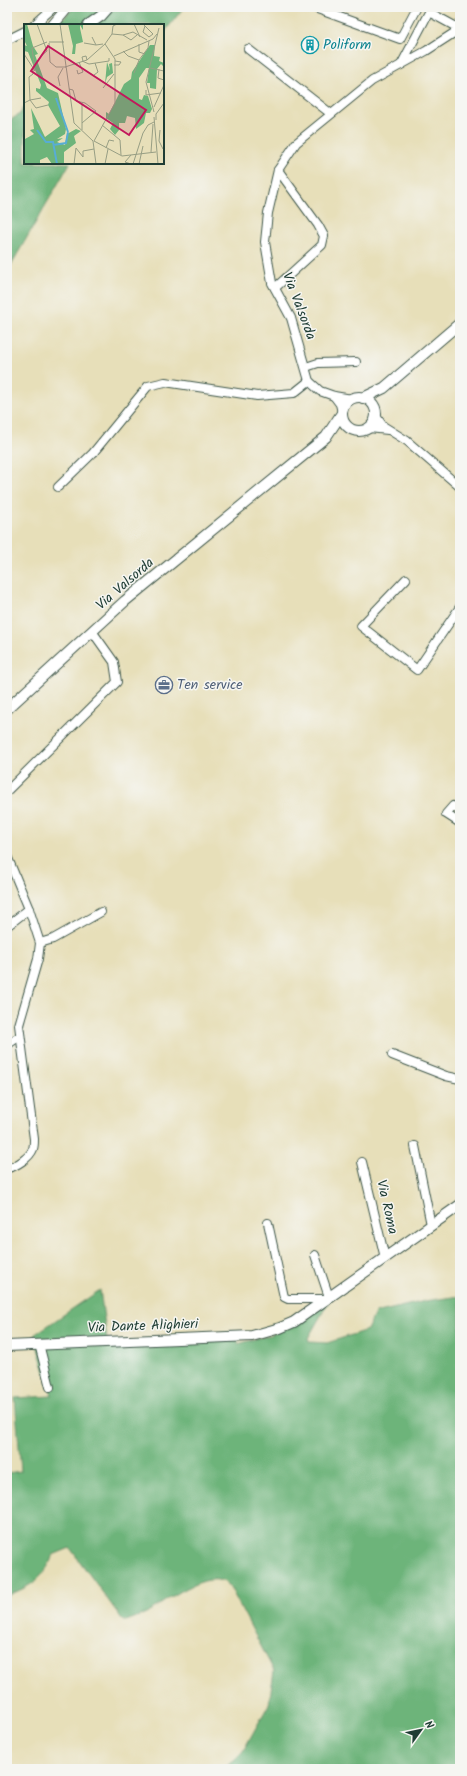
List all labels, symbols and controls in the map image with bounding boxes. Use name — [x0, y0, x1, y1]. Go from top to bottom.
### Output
inset map — [24, 24, 164, 164]
place label: Poliform — [323, 34, 371, 56]
building icon: Poliform — [300, 35, 320, 55]
street label: Via Valsorda — [276, 269, 322, 343]
street label: Via Valsorda — [91, 552, 159, 616]
place label: Ten service — [177, 674, 243, 696]
office icon: Ten service — [154, 675, 174, 695]
street label: Via Roma — [370, 1178, 404, 1236]
street label: Via Dante Alighieri — [87, 1313, 199, 1339]
north arrow — [401, 1710, 441, 1750]
text: N — [419, 1717, 438, 1733]

